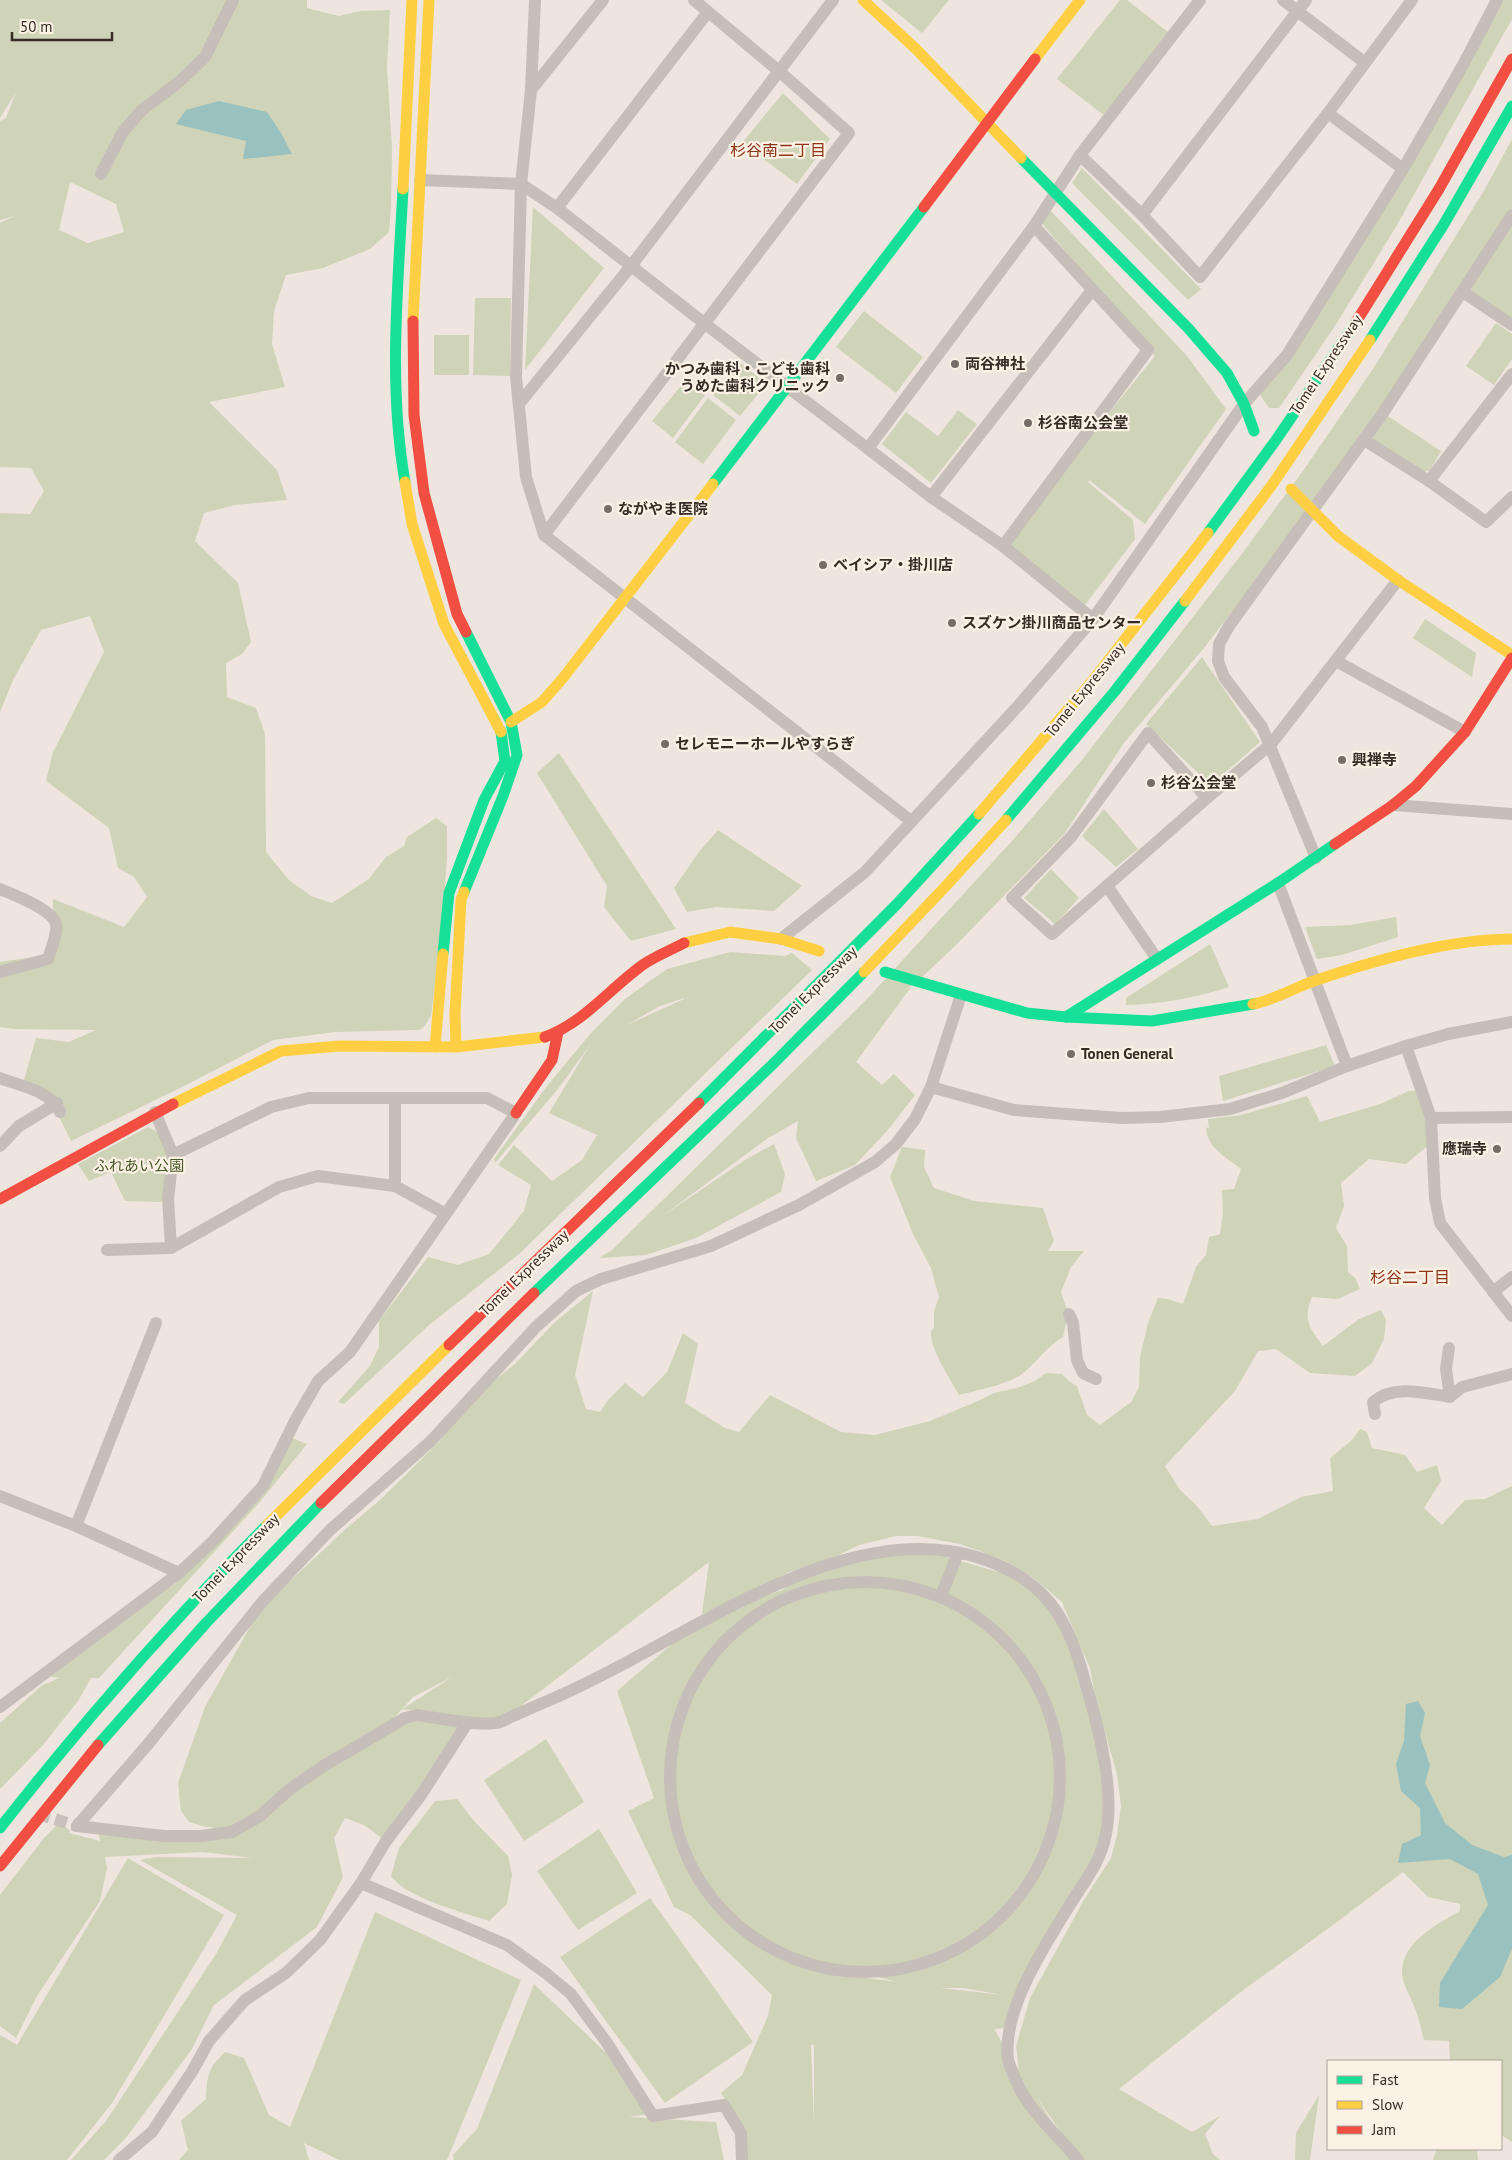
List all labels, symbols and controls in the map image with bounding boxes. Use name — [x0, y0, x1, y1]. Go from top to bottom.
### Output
scale bar — [12, 10, 112, 42]
text: 50 m — [20, 17, 53, 36]
district label: 杉谷南二丁目 — [730, 140, 826, 160]
street label: Tomei Expressway — [1285, 311, 1366, 419]
place label: 両谷神社 — [965, 354, 1025, 373]
marker: 両谷神社 — [949, 358, 961, 370]
place label: かつみ歯科・こども歯科 うめた歯科クリニック — [665, 359, 830, 395]
marker: かつみ歯科・こども歯科 うめた歯科クリニック — [834, 372, 846, 384]
place label: 杉谷南公会堂 — [1038, 413, 1128, 432]
marker: 杉谷南公会堂 — [1022, 417, 1034, 429]
place label: ながやま医院 — [618, 499, 708, 518]
marker: ながやま医院 — [602, 503, 614, 515]
place label: ベイシア・掛川店 — [833, 555, 953, 574]
marker: ベイシア・掛川店 — [817, 559, 829, 571]
place label: スズケン掛川商品センター — [962, 613, 1142, 632]
marker: スズケン掛川商品センター — [946, 617, 958, 629]
street label: Tomei Expressway — [1040, 638, 1129, 741]
place label: セレモニーホールやすらぎ — [675, 734, 855, 753]
marker: セレモニーホールやすらぎ — [659, 738, 671, 750]
place label: 興禅寺 — [1352, 750, 1397, 769]
marker: 興禅寺 — [1336, 754, 1348, 766]
place label: 杉谷公会堂 — [1161, 773, 1236, 792]
marker: 杉谷公会堂 — [1145, 777, 1157, 789]
street label: Tomei Expressway — [765, 942, 861, 1038]
place label: Tonen General — [1081, 1044, 1173, 1063]
marker: Tonen General — [1065, 1048, 1077, 1060]
place label: 應瑞寺 — [1442, 1139, 1487, 1158]
marker: 應瑞寺 — [1491, 1143, 1503, 1155]
park label: ふれあい公園 — [94, 1156, 184, 1175]
street label: Tomei Expressway — [475, 1225, 572, 1320]
district label: 杉谷二丁目 — [1370, 1267, 1450, 1287]
street label: Tomei Expressway — [188, 1509, 283, 1606]
legend — [1327, 2060, 1502, 2150]
text: Fast — [1372, 2070, 1399, 2089]
text: Slow — [1372, 2095, 1403, 2114]
text: Jam — [1371, 2120, 1396, 2139]

